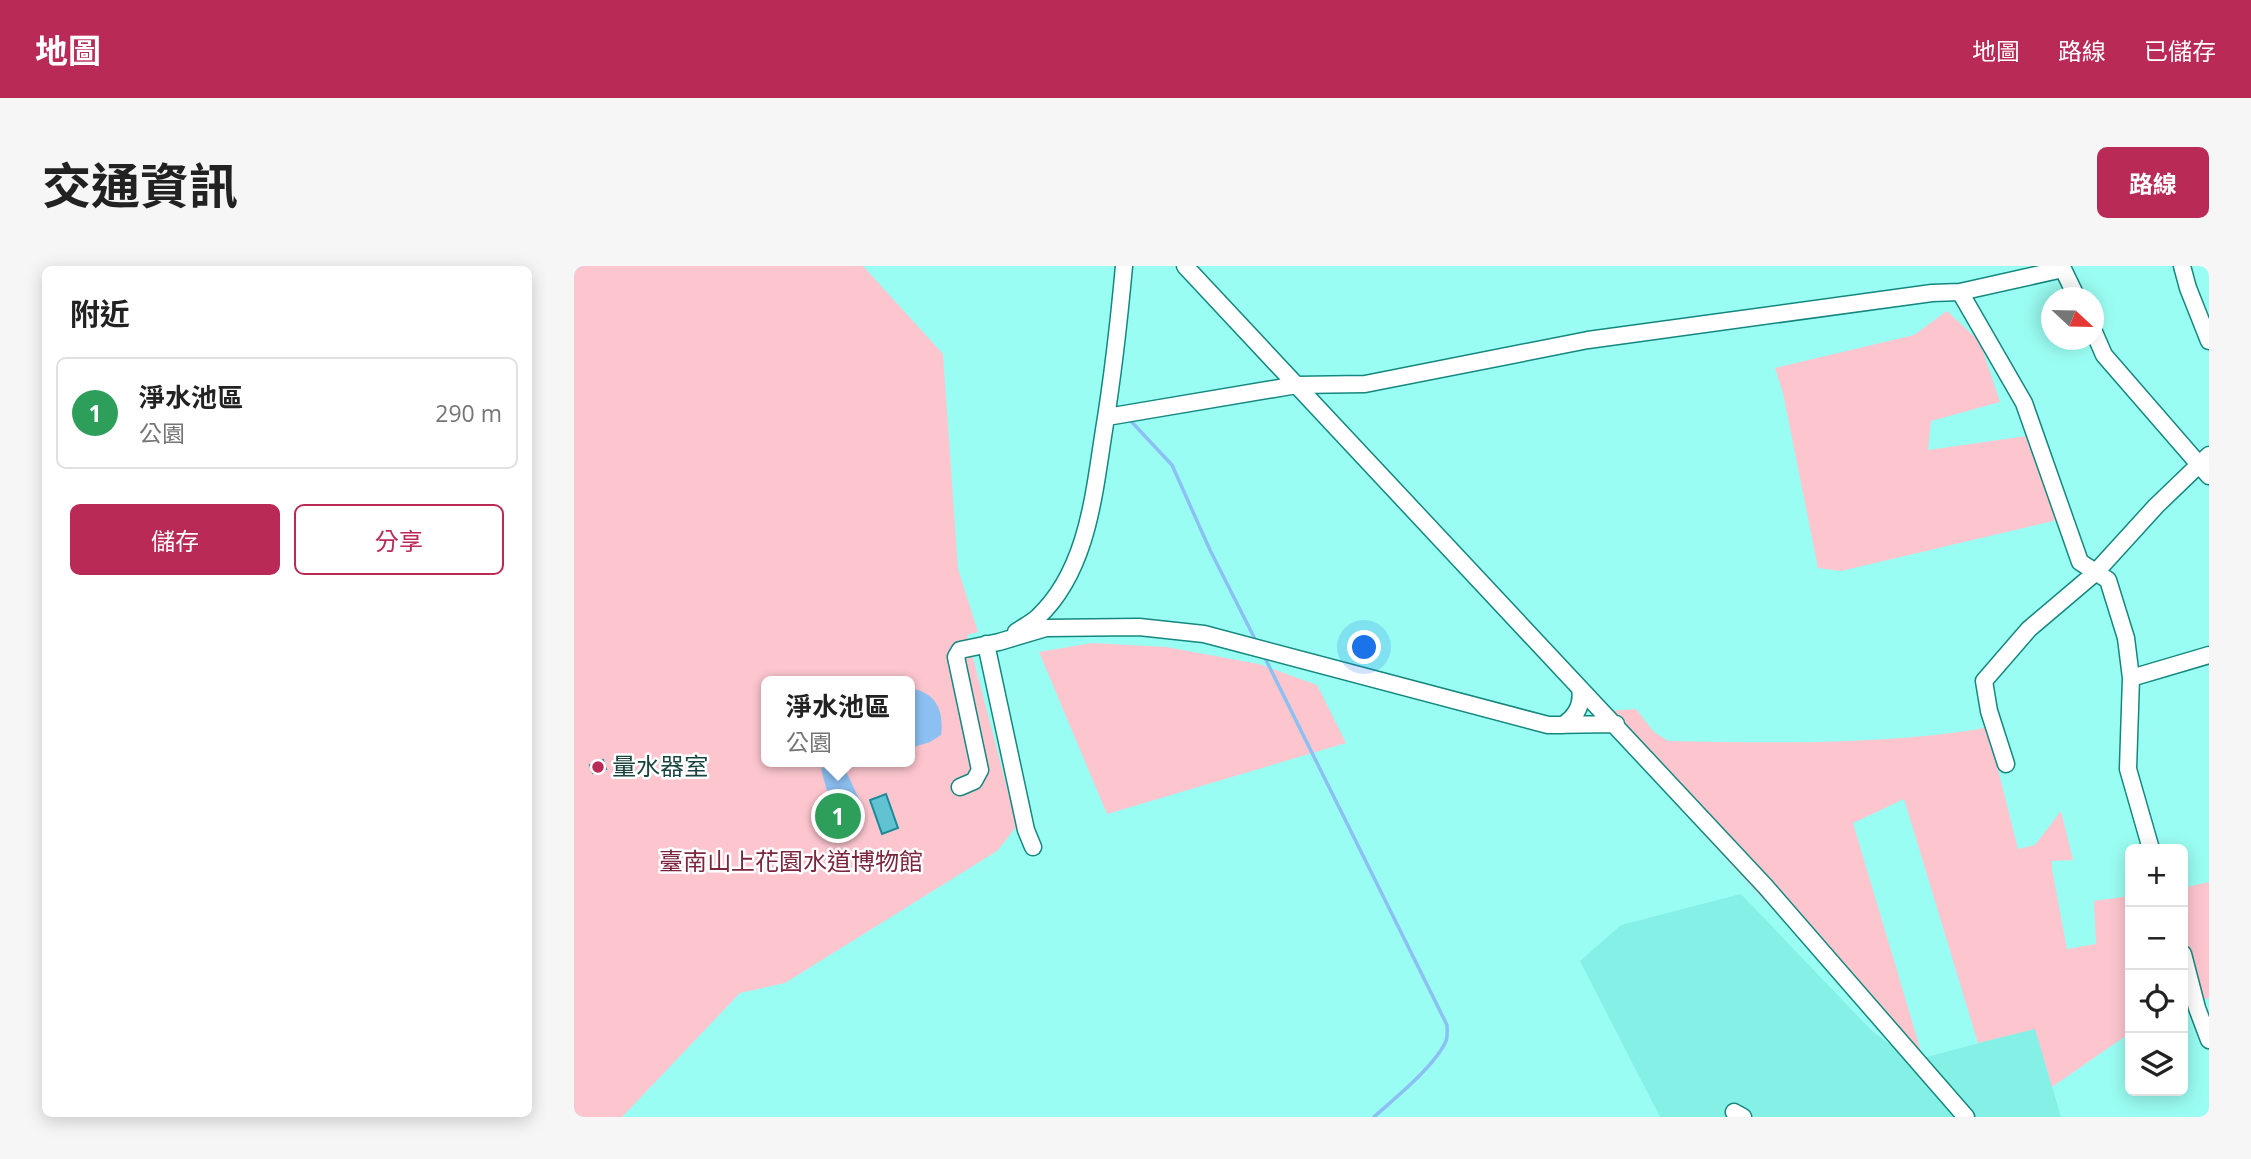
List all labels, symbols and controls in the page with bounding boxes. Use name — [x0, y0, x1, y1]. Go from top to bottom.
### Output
text: 地圖 — [35, 28, 101, 73]
text: 地圖 — [1972, 34, 2020, 67]
text: 路線 — [2058, 34, 2106, 67]
text: 已儲存 — [2144, 34, 2216, 67]
button: 路線 — [2097, 147, 2209, 218]
text: 交通資訊 — [42, 152, 238, 218]
north arrow — [2041, 287, 2104, 350]
text: 附近 — [70, 293, 130, 334]
text: 淨水池區 — [139, 379, 243, 415]
text: 1 — [88, 397, 102, 429]
text: 290 m — [435, 397, 502, 429]
text: 公園 — [139, 417, 185, 449]
button: 儲存 — [70, 504, 280, 575]
button: 分享 — [294, 504, 504, 575]
your location — [1347, 630, 1381, 664]
popup — [761, 676, 915, 767]
text: 淨水池區 — [786, 688, 890, 724]
text: 公園 — [786, 726, 832, 758]
place label: 量水器室 — [612, 749, 708, 782]
marker: 量水器室 — [590, 759, 606, 775]
pin: 1 — [815, 790, 861, 842]
park label: 臺南山上花園水道博物館 — [659, 844, 923, 877]
map controls — [2125, 844, 2188, 1096]
button: + — [2125, 844, 2188, 907]
button: − — [2125, 907, 2188, 970]
button: locate — [2125, 970, 2188, 1033]
button: layers — [2125, 1033, 2188, 1096]

